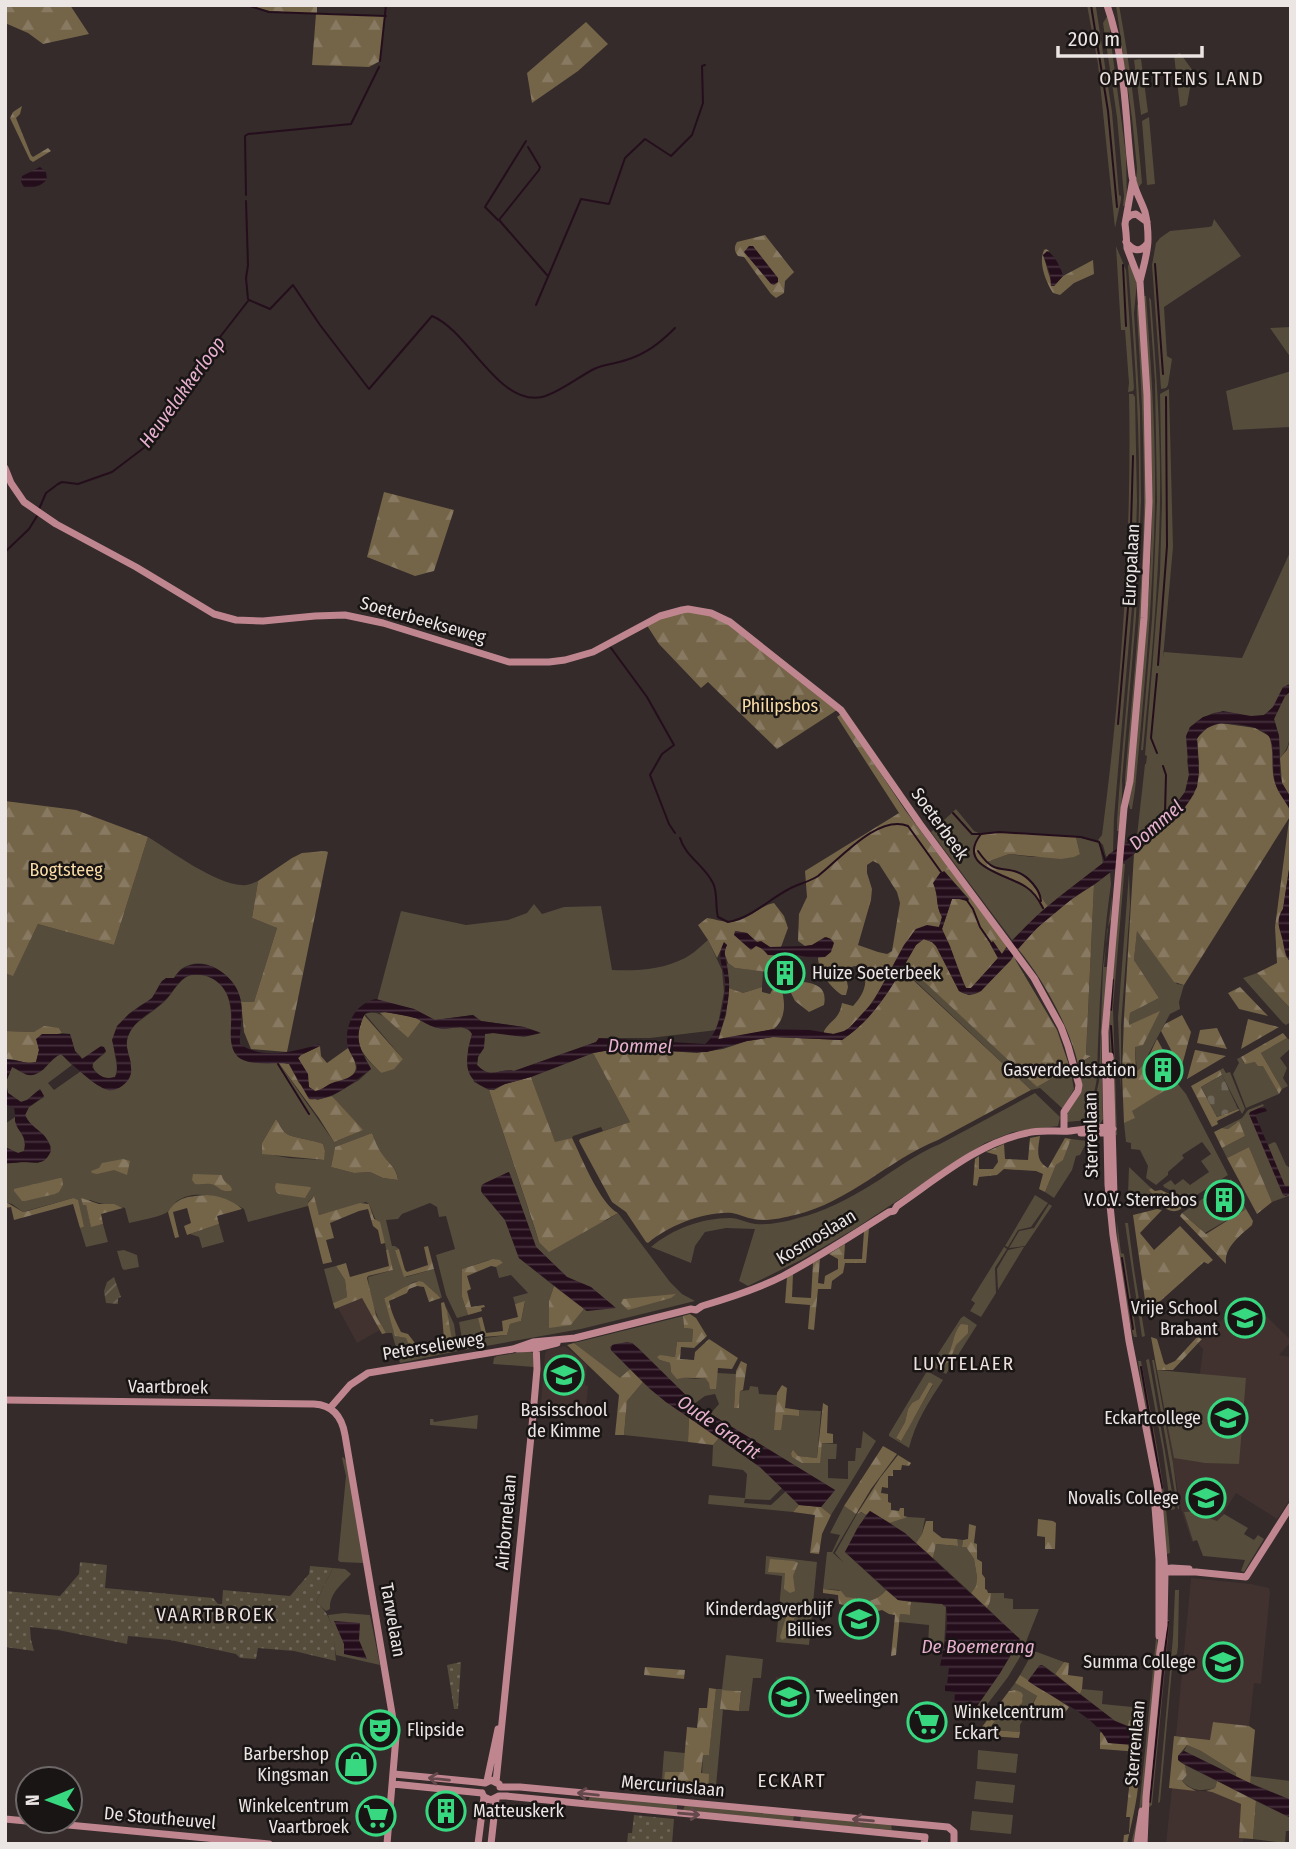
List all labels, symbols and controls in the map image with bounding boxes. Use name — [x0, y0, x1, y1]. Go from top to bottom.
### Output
scale bar — [1058, 14, 1202, 58]
text: 200 m — [1068, 26, 1120, 52]
district label: OPWETTENS LAND — [1099, 67, 1265, 90]
water label: Heuvelakkerloop — [134, 332, 230, 452]
street label: Europalaan — [1118, 523, 1144, 607]
street label: Soeterbeekseweg — [358, 592, 489, 649]
park label: Philipsbos — [742, 695, 818, 717]
street label: Soeterbeek — [906, 784, 974, 865]
water label: Dommel — [1124, 795, 1188, 855]
park label: Bogtsteeg — [29, 859, 103, 881]
building icon: Huize Soeterbeek — [764, 952, 806, 994]
place label: Huize Soeterbeek — [812, 962, 941, 984]
water label: Dommel — [608, 1034, 672, 1058]
building icon: Gasverdeelstation — [1142, 1049, 1184, 1091]
place label: Gasverdeelstation — [1003, 1059, 1136, 1081]
street label: Sterrenlaan — [1079, 1092, 1103, 1178]
building icon: V.O.V. Sterrebos — [1203, 1179, 1245, 1221]
place label: V.O.V. Sterrebos — [1084, 1189, 1197, 1211]
street label: Kosmoslaan — [772, 1205, 860, 1269]
place label: Vrije School Brabant — [1131, 1297, 1218, 1340]
school or university icon: Vrije School Brabant — [1224, 1297, 1266, 1339]
street label: Peterselieweg — [381, 1327, 486, 1365]
district label: LUYTELAER — [913, 1352, 1015, 1375]
school or university icon: Basisschool de Kimme — [543, 1354, 585, 1396]
street label: Vaartbroek — [128, 1375, 209, 1399]
water label: Oude Gracht — [673, 1390, 766, 1464]
school or university icon: Eckartcollege — [1207, 1397, 1249, 1439]
place label: Basisschool de Kimme — [521, 1399, 608, 1442]
place label: Eckartcollege — [1104, 1407, 1201, 1429]
street label: Airbornelaan — [491, 1473, 521, 1571]
school or university icon: Novalis College — [1185, 1477, 1227, 1519]
place label: Novalis College — [1067, 1487, 1179, 1509]
street label: Tarwelaan — [376, 1581, 410, 1659]
place label: Kinderdagverblijf Billies — [705, 1598, 833, 1641]
school or university icon: Kinderdagverblijf Billies — [838, 1598, 880, 1640]
district label: VAARTBROEK — [156, 1603, 276, 1626]
water label: De Boemerang — [921, 1635, 1035, 1658]
school or university icon: Summa College — [1202, 1641, 1244, 1683]
place label: Summa College — [1083, 1651, 1196, 1673]
school or university icon: Tweelingen — [768, 1676, 810, 1718]
place label: Tweelingen — [816, 1686, 899, 1708]
street label: Sterrenlaan — [1120, 1699, 1150, 1787]
supermarket icon: Winkelcentrum Eckart — [906, 1701, 948, 1743]
place label: Winkelcentrum Eckart — [954, 1701, 1064, 1744]
theatre icon: Flipside — [359, 1709, 401, 1751]
place label: Flipside — [407, 1719, 464, 1741]
place label: Barbershop Kingsman — [243, 1743, 329, 1786]
shop icon: Barbershop Kingsman — [335, 1743, 377, 1785]
north arrow — [14, 1765, 84, 1835]
district label: ECKART — [757, 1769, 827, 1792]
street label: Mercuriuslaan — [620, 1771, 726, 1801]
one-way arrow — [428, 1772, 451, 1785]
one-way arrow — [577, 1787, 600, 1800]
building icon: Matteuskerk — [425, 1790, 467, 1832]
text: N — [21, 1794, 44, 1806]
place label: Winkelcentrum Vaartbroek — [239, 1795, 350, 1838]
supermarket icon: Winkelcentrum Vaartbroek — [355, 1795, 397, 1837]
place label: Matteuskerk — [473, 1800, 565, 1822]
street label: De Stoutheuvel — [103, 1802, 217, 1834]
one-way arrow — [677, 1808, 699, 1821]
one-way arrow — [853, 1813, 875, 1826]

